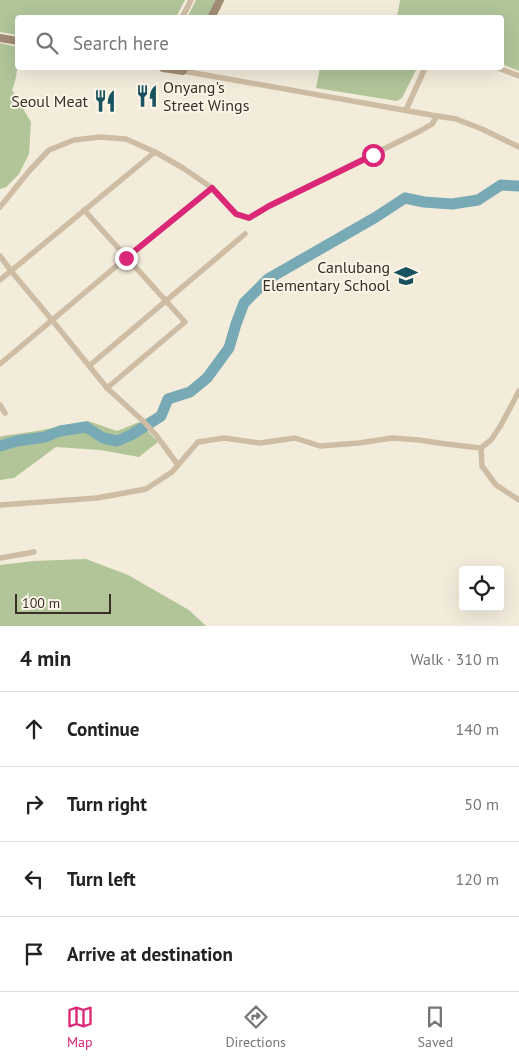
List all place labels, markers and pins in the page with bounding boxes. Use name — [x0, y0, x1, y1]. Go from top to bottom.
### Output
place label: Onyang's Street Wings — [163, 77, 250, 115]
restaurant icon: Onyang's Street Wings — [134, 83, 160, 109]
restaurant icon: Seoul Meat — [92, 88, 118, 114]
place label: Seoul Meat — [11, 91, 89, 111]
place label: Canlubang Elementary School — [263, 257, 390, 295]
school or university icon: Canlubang Elementary School — [393, 263, 419, 289]

